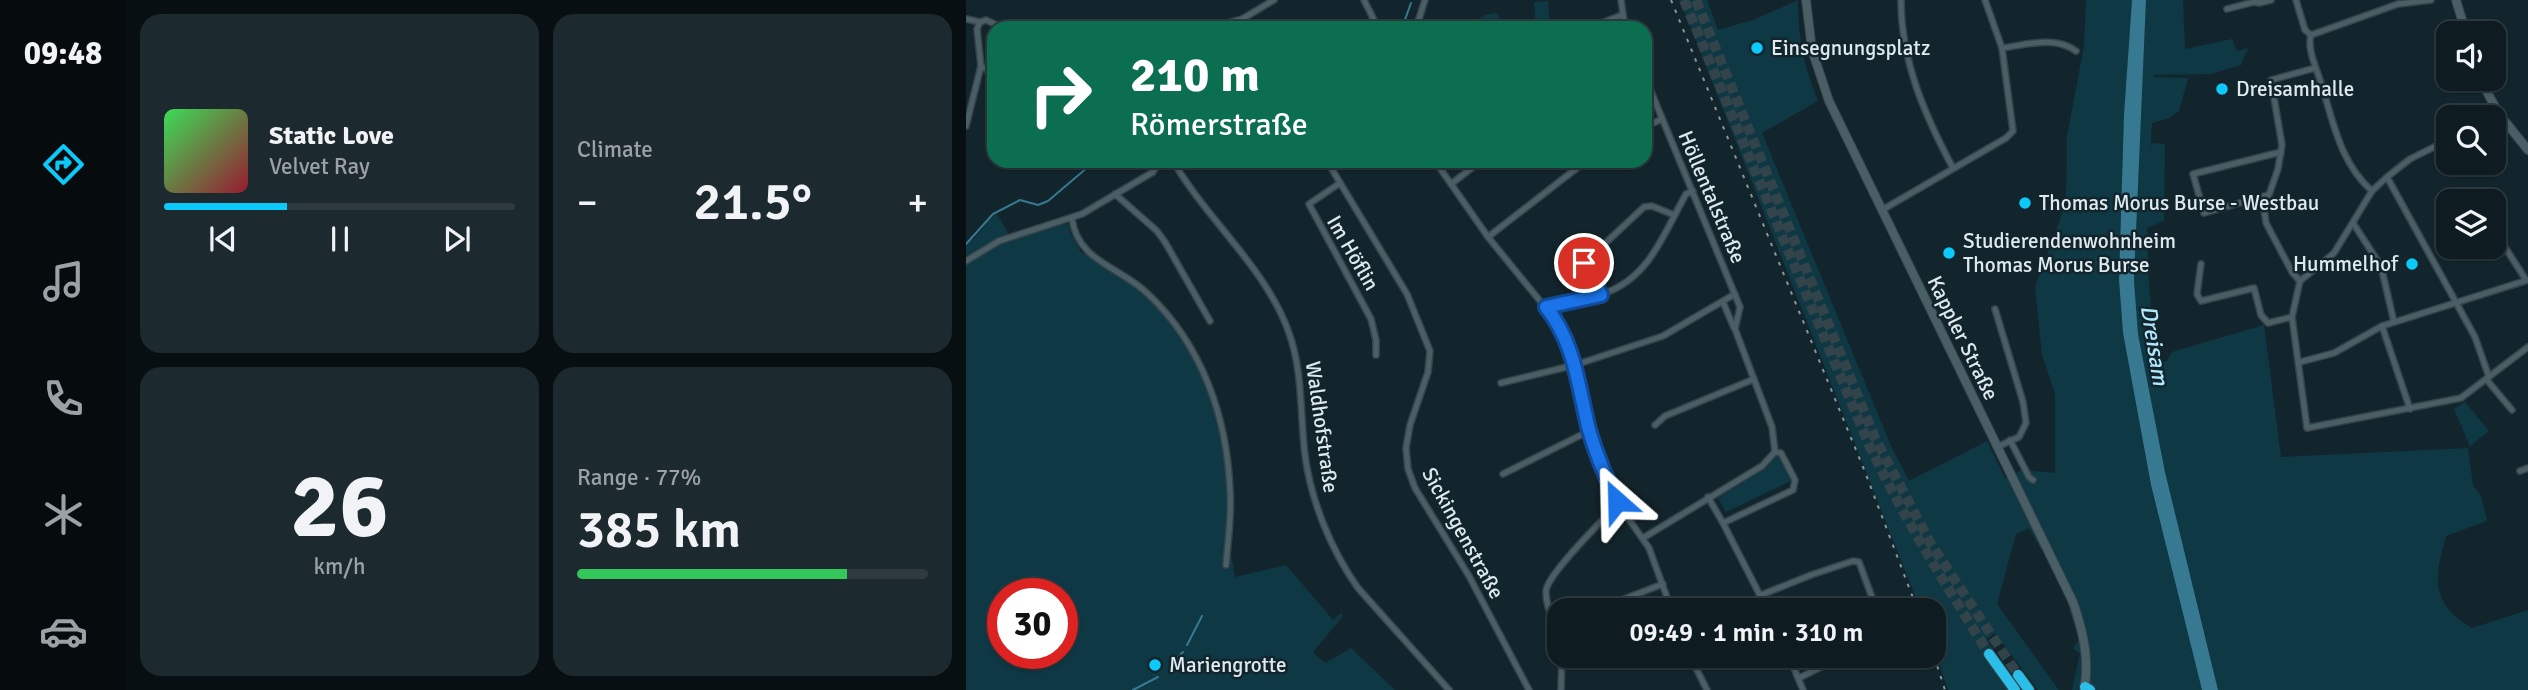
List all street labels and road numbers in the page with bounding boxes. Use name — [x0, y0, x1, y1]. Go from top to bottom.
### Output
street label: Höllentalstraße — [1672, 127, 1752, 267]
street label: Im Höflin — [1321, 211, 1385, 295]
street label: Kappler Straße — [1922, 272, 2004, 404]
street label: Waldhofstraße — [1300, 360, 1344, 494]
street label: Sickingenstraße — [1416, 463, 1510, 603]

